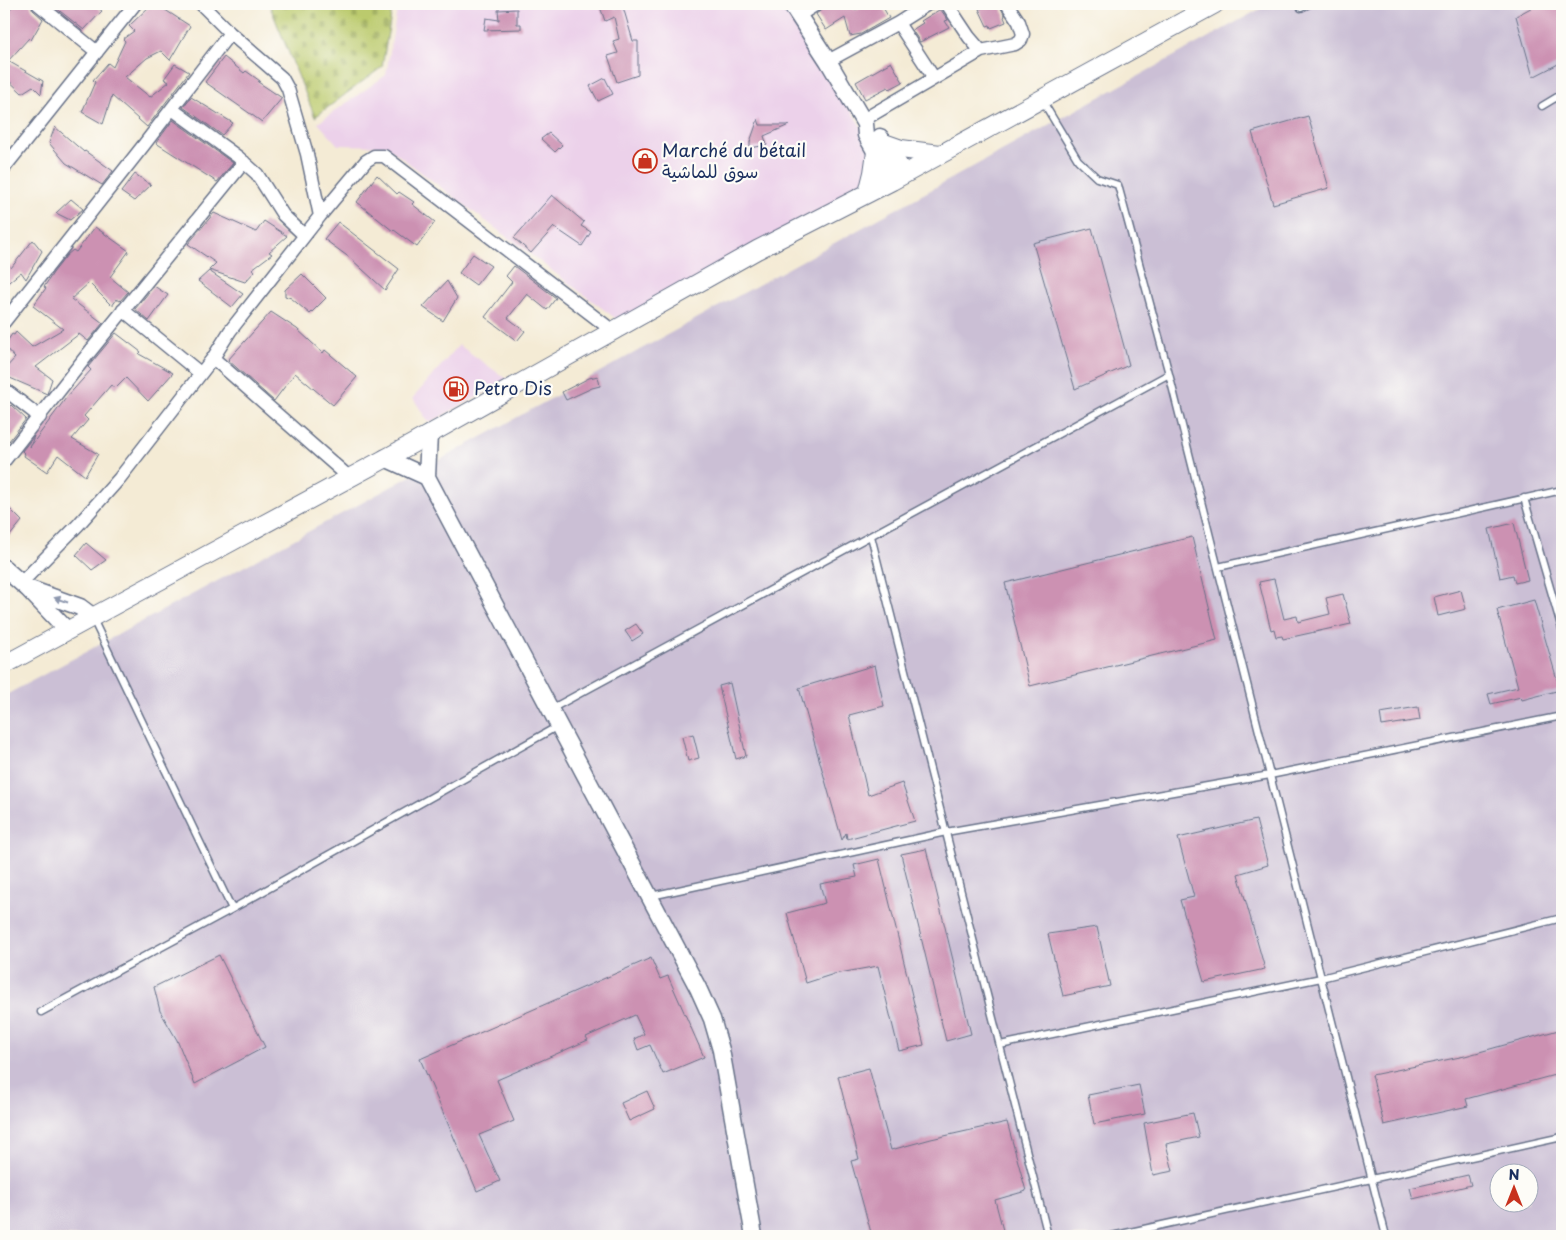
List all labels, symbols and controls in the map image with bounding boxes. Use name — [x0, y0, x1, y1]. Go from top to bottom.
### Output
place label: Marché du bétail سوق للماشية — [662, 136, 806, 184]
shop icon: Marché du bétail سوق للماشية — [632, 148, 658, 174]
place label: Petro Dis — [474, 374, 552, 401]
fuel station icon: Petro Dis — [443, 376, 469, 402]
one-way arrow — [53, 596, 68, 604]
north arrow — [1488, 1162, 1538, 1212]
text: N — [1508, 1164, 1520, 1185]

